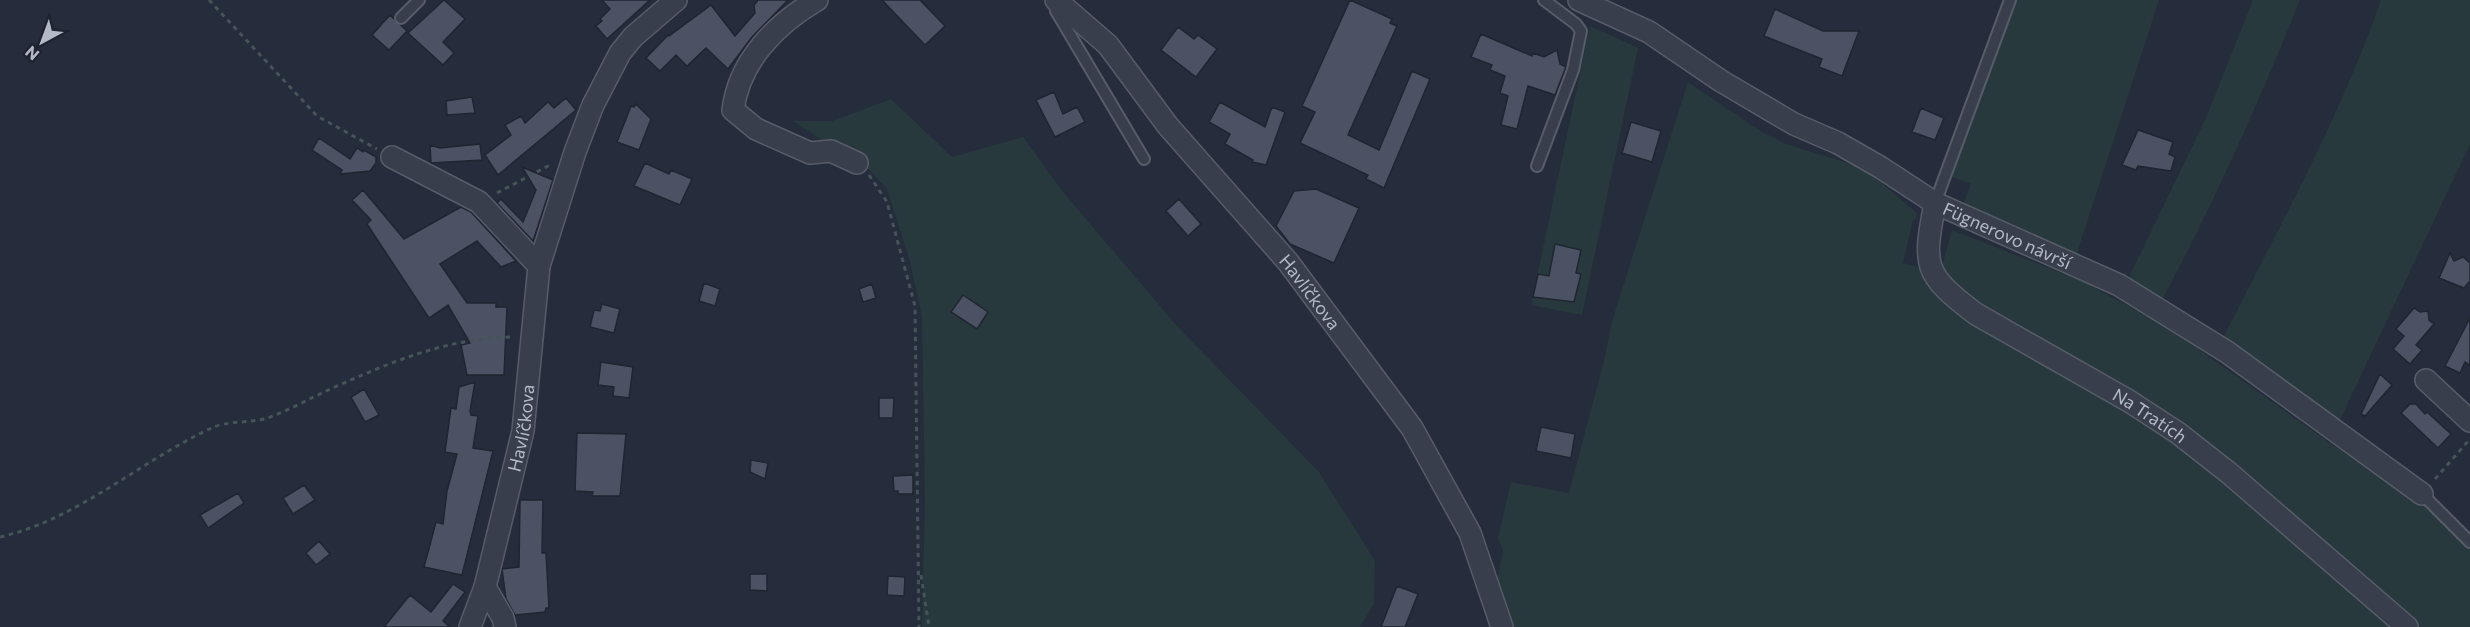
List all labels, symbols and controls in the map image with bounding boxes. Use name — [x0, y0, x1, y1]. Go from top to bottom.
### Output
north arrow — [12, 12, 72, 72]
text: N — [21, 43, 43, 65]
street label: Fügnerovo návrší — [1940, 197, 2076, 274]
street label: Havlíčkova — [1275, 249, 1345, 334]
street label: Havlíčkova — [502, 383, 538, 474]
street label: Na Tratích — [2109, 383, 2192, 447]

